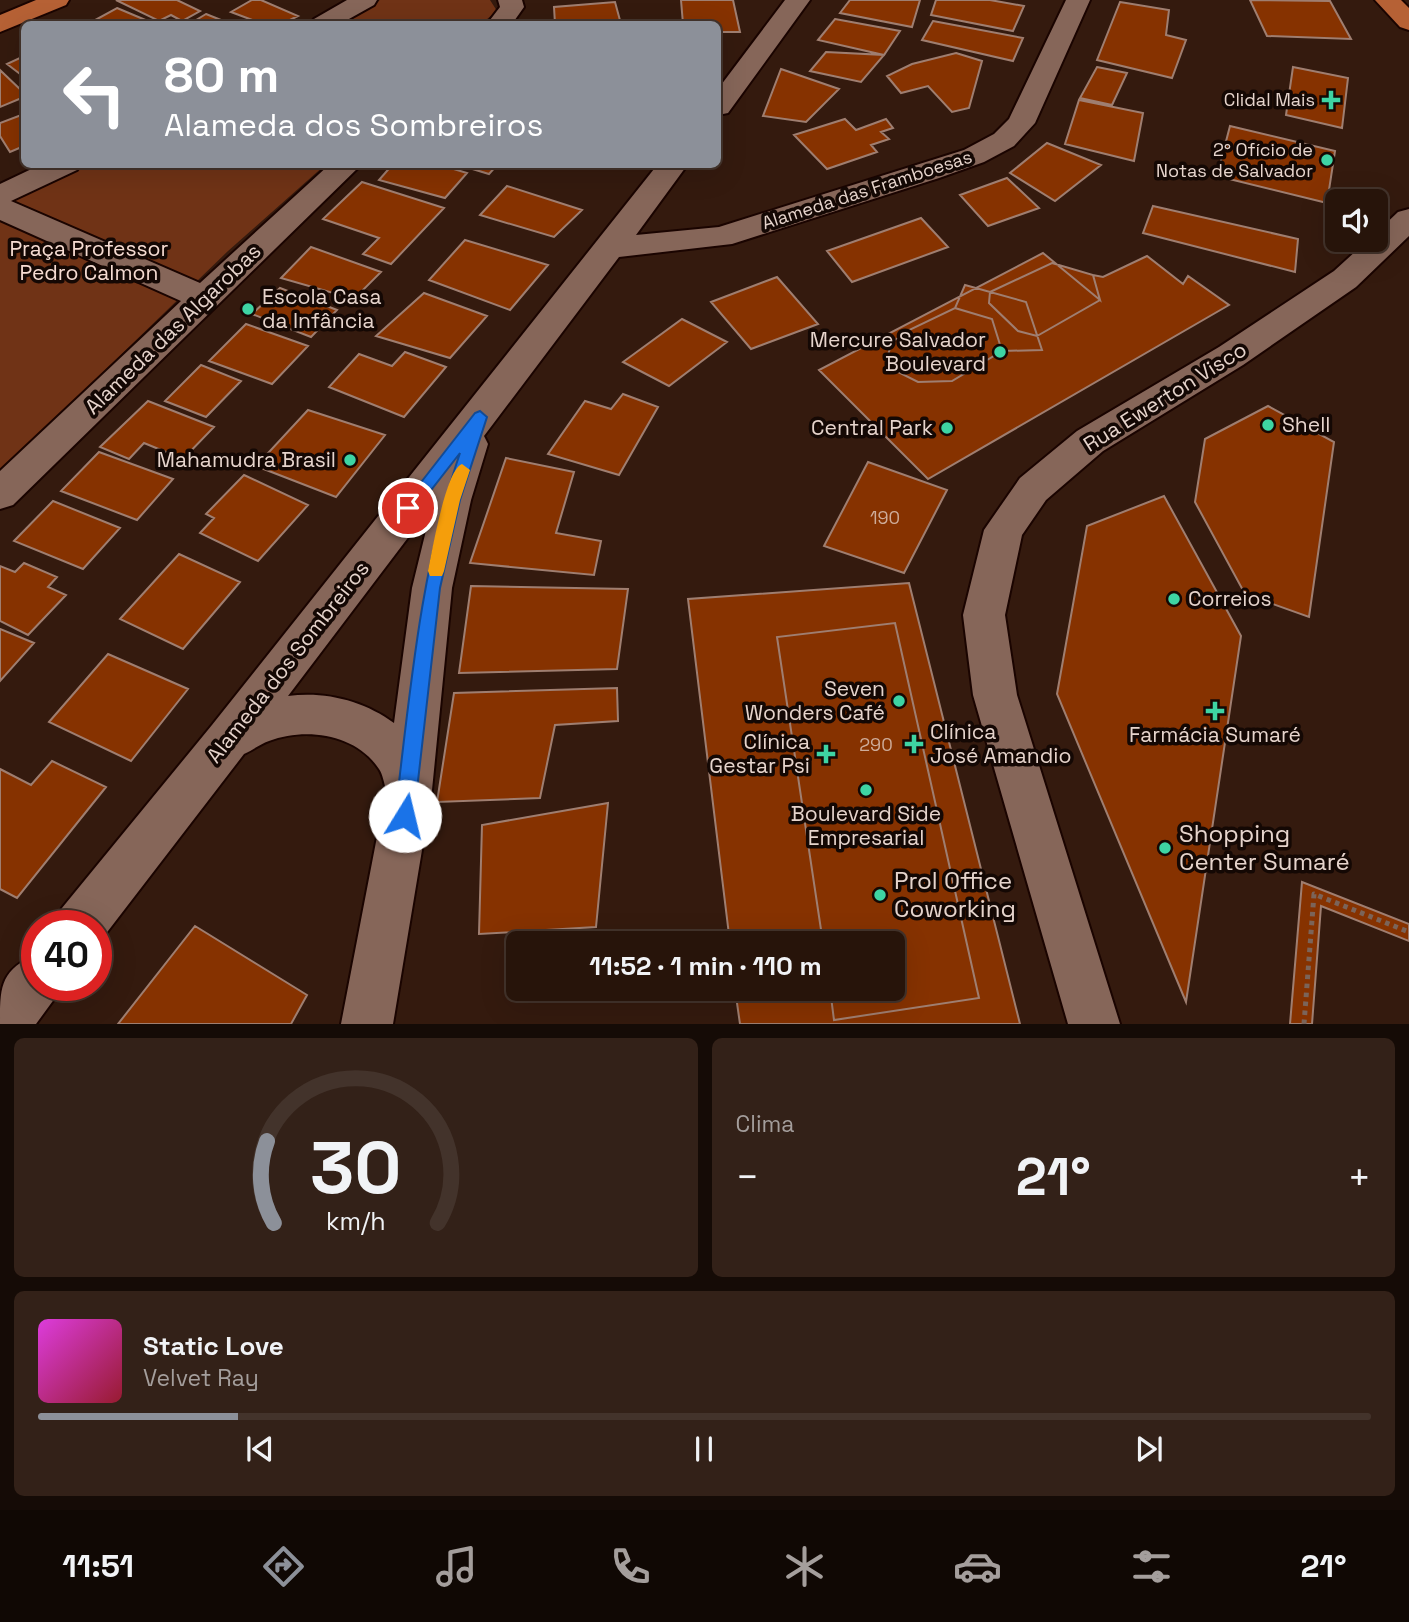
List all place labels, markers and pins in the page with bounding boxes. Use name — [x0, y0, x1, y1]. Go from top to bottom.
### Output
place label: Clidal Mais — [1224, 88, 1315, 111]
marker: Clidal Mais — [1321, 90, 1341, 110]
place label: 2° Ofício de Notas de Salvador — [1156, 138, 1313, 182]
marker: 2° Ofício de Notas de Salvador — [1319, 152, 1335, 168]
place label: Escola Casa da Infância — [262, 283, 382, 334]
marker: Escola Casa da Infância — [240, 301, 256, 317]
place label: Mercure Salvador Boulevard — [810, 326, 986, 377]
marker: Mercure Salvador Boulevard — [992, 344, 1008, 360]
place label: Shell — [1282, 411, 1330, 438]
place label: Central Park — [811, 414, 933, 441]
marker: Shell — [1260, 417, 1276, 433]
marker: Central Park — [939, 420, 955, 436]
place label: Mahamudra Brasil — [157, 446, 336, 473]
marker: Mahamudra Brasil — [342, 452, 358, 468]
pin — [378, 478, 438, 538]
place label: Correios — [1188, 585, 1272, 612]
marker: Correios — [1166, 591, 1182, 607]
place label: Seven Wonders Café — [745, 675, 885, 726]
marker: Seven Wonders Café — [891, 693, 907, 709]
marker: Farmácia Sumaré — [1207, 703, 1223, 719]
place label: Clínica José Amandio — [930, 718, 1071, 769]
place label: Farmácia Sumaré — [1129, 721, 1301, 748]
place label: Clínica Gestar Psi — [709, 728, 810, 779]
marker: Clínica José Amandio — [904, 734, 924, 754]
marker: Clínica Gestar Psi — [816, 744, 836, 764]
marker: Boulevard Side Empresarial — [858, 782, 874, 798]
place label: Boulevard Side Empresarial — [791, 800, 941, 851]
place label: Shopping Center Sumaré — [1179, 818, 1350, 877]
marker: Shopping Center Sumaré — [1157, 840, 1173, 856]
place label: Prol Office Coworking — [894, 865, 1016, 924]
marker: Prol Office Coworking — [872, 887, 888, 903]

